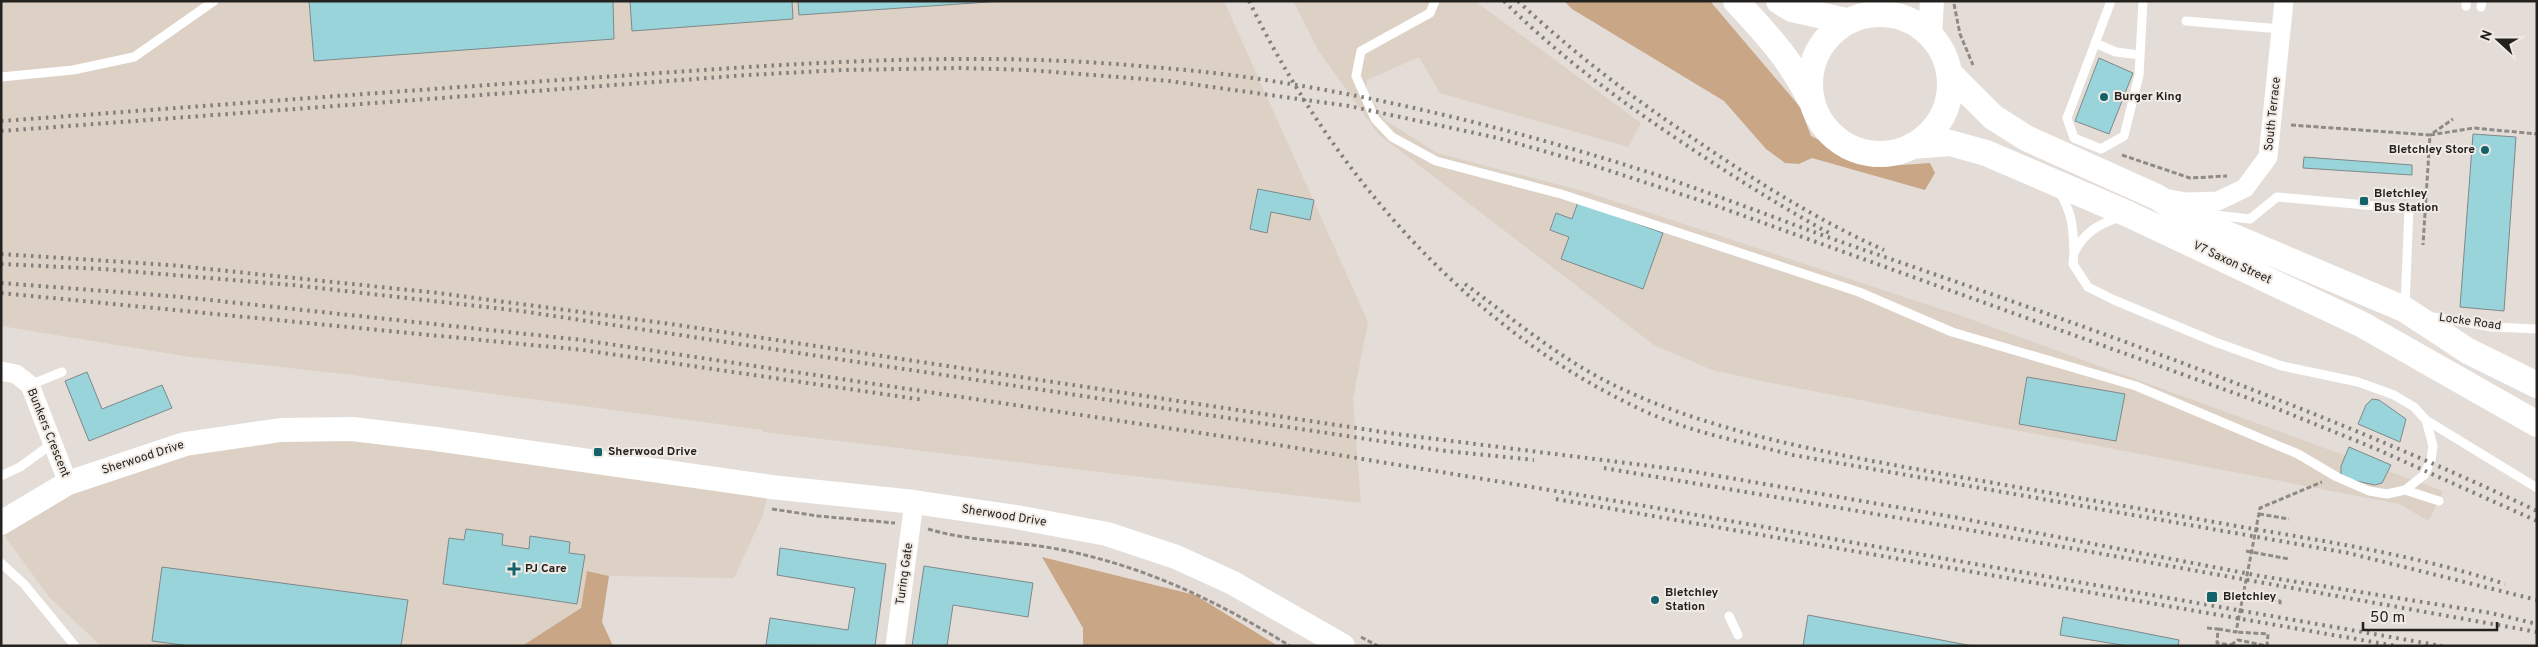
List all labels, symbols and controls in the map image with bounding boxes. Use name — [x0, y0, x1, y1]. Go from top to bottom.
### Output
north arrow — [2473, 15, 2523, 65]
text: N — [2478, 28, 2497, 44]
street label: South Terrace — [2261, 76, 2285, 152]
place label: Burger King — [2114, 89, 2182, 105]
marker: Burger King — [2098, 91, 2110, 103]
place label: Bletchley Store — [2389, 142, 2475, 158]
marker: Bletchley Store — [2479, 144, 2491, 156]
place label: Bletchley Bus Station — [2374, 186, 2438, 216]
marker: Bletchley Bus Station — [2358, 195, 2370, 207]
street label: V7 Saxon Street — [2190, 238, 2274, 288]
street label: Locke Road — [2438, 310, 2502, 334]
street label: Bunkers Crescent — [23, 386, 73, 480]
street label: Sherwood Drive — [100, 437, 186, 479]
place label: Sherwood Drive — [608, 444, 697, 460]
marker: Sherwood Drive — [592, 446, 604, 458]
street label: Sherwood Drive — [960, 501, 1048, 531]
street label: Turing Gate — [893, 542, 917, 606]
place label: PJ Care — [525, 561, 567, 577]
marker: PJ Care — [507, 562, 521, 576]
place label: Bletchley Station — [1665, 585, 1719, 615]
place label: Bletchley — [2223, 589, 2277, 605]
marker: Bletchley — [2205, 590, 2219, 604]
marker: Bletchley Station — [1649, 594, 1661, 606]
scale bar — [2363, 600, 2497, 632]
text: 50 m — [2370, 609, 2405, 628]

